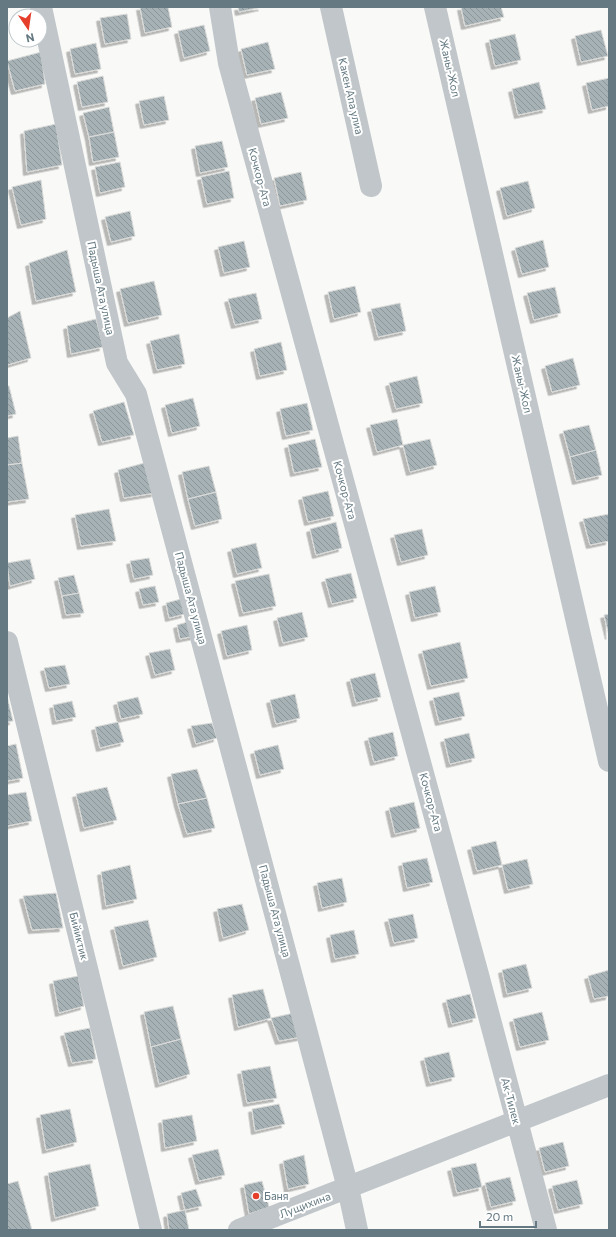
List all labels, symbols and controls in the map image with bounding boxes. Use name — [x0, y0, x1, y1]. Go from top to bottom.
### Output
north arrow — [8, 8, 48, 48]
text: N — [25, 31, 36, 45]
street label: Жаны-Жол — [437, 38, 463, 98]
street label: Какен Апа улиа — [336, 56, 367, 135]
street label: Кочкор-Ата — [246, 146, 275, 208]
street label: Падыша Ата улица — [85, 240, 118, 336]
street label: Жаны-Жол — [509, 354, 535, 414]
street label: Кочкор-Ата — [331, 459, 360, 521]
street label: Падыша Ата улица — [173, 550, 210, 646]
street label: Кочкор-Ата — [417, 771, 446, 833]
street label: Падыша Ата улица — [257, 863, 294, 959]
street label: Бийиктик — [67, 910, 92, 961]
street label: Ак-Тилек — [499, 1076, 524, 1126]
place label: Баня — [264, 1189, 289, 1202]
street label: Лущихина — [277, 1189, 332, 1220]
marker: Баня — [251, 1191, 261, 1201]
scale bar — [480, 1203, 536, 1229]
text: 20 m — [486, 1209, 513, 1223]

